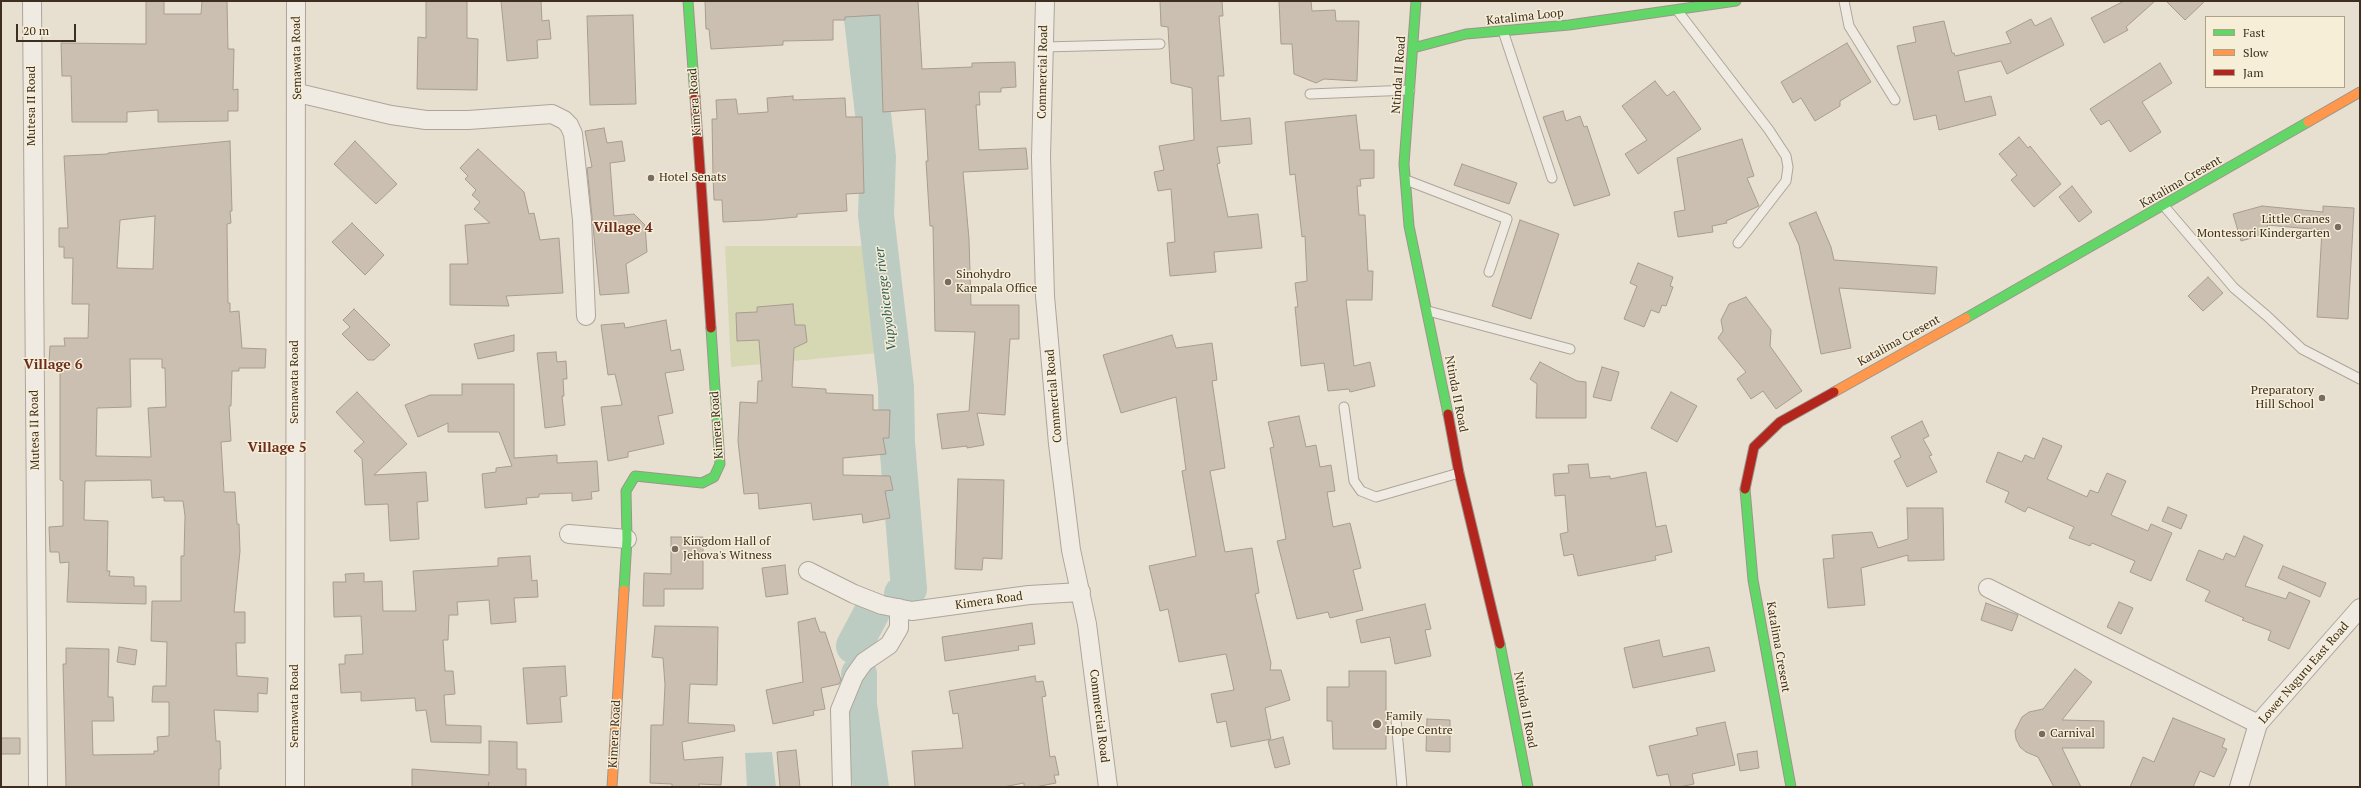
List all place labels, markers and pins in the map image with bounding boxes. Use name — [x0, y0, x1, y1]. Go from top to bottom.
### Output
place label: Hotel Senats — [659, 171, 727, 185]
marker: Hotel Senats — [646, 173, 656, 183]
place label: Little Cranes Montessori Kindergarten — [2197, 213, 2330, 241]
marker: Little Cranes Montessori Kindergarten — [2333, 222, 2343, 232]
place label: Sinohydro Kampala Office — [956, 268, 1037, 296]
marker: Sinohydro Kampala Office — [943, 277, 953, 287]
place label: Preparatory Hill School — [2251, 384, 2314, 412]
marker: Preparatory Hill School — [2317, 393, 2327, 403]
place label: Kingdom Hall of Jehova's Witness — [683, 535, 772, 563]
marker: Kingdom Hall of Jehova's Witness — [670, 544, 680, 554]
place label: Family Hope Centre — [1386, 710, 1453, 738]
marker: Family Hope Centre — [1371, 718, 1383, 730]
place label: Carnival — [2050, 727, 2095, 741]
marker: Carnival — [2037, 729, 2047, 739]

